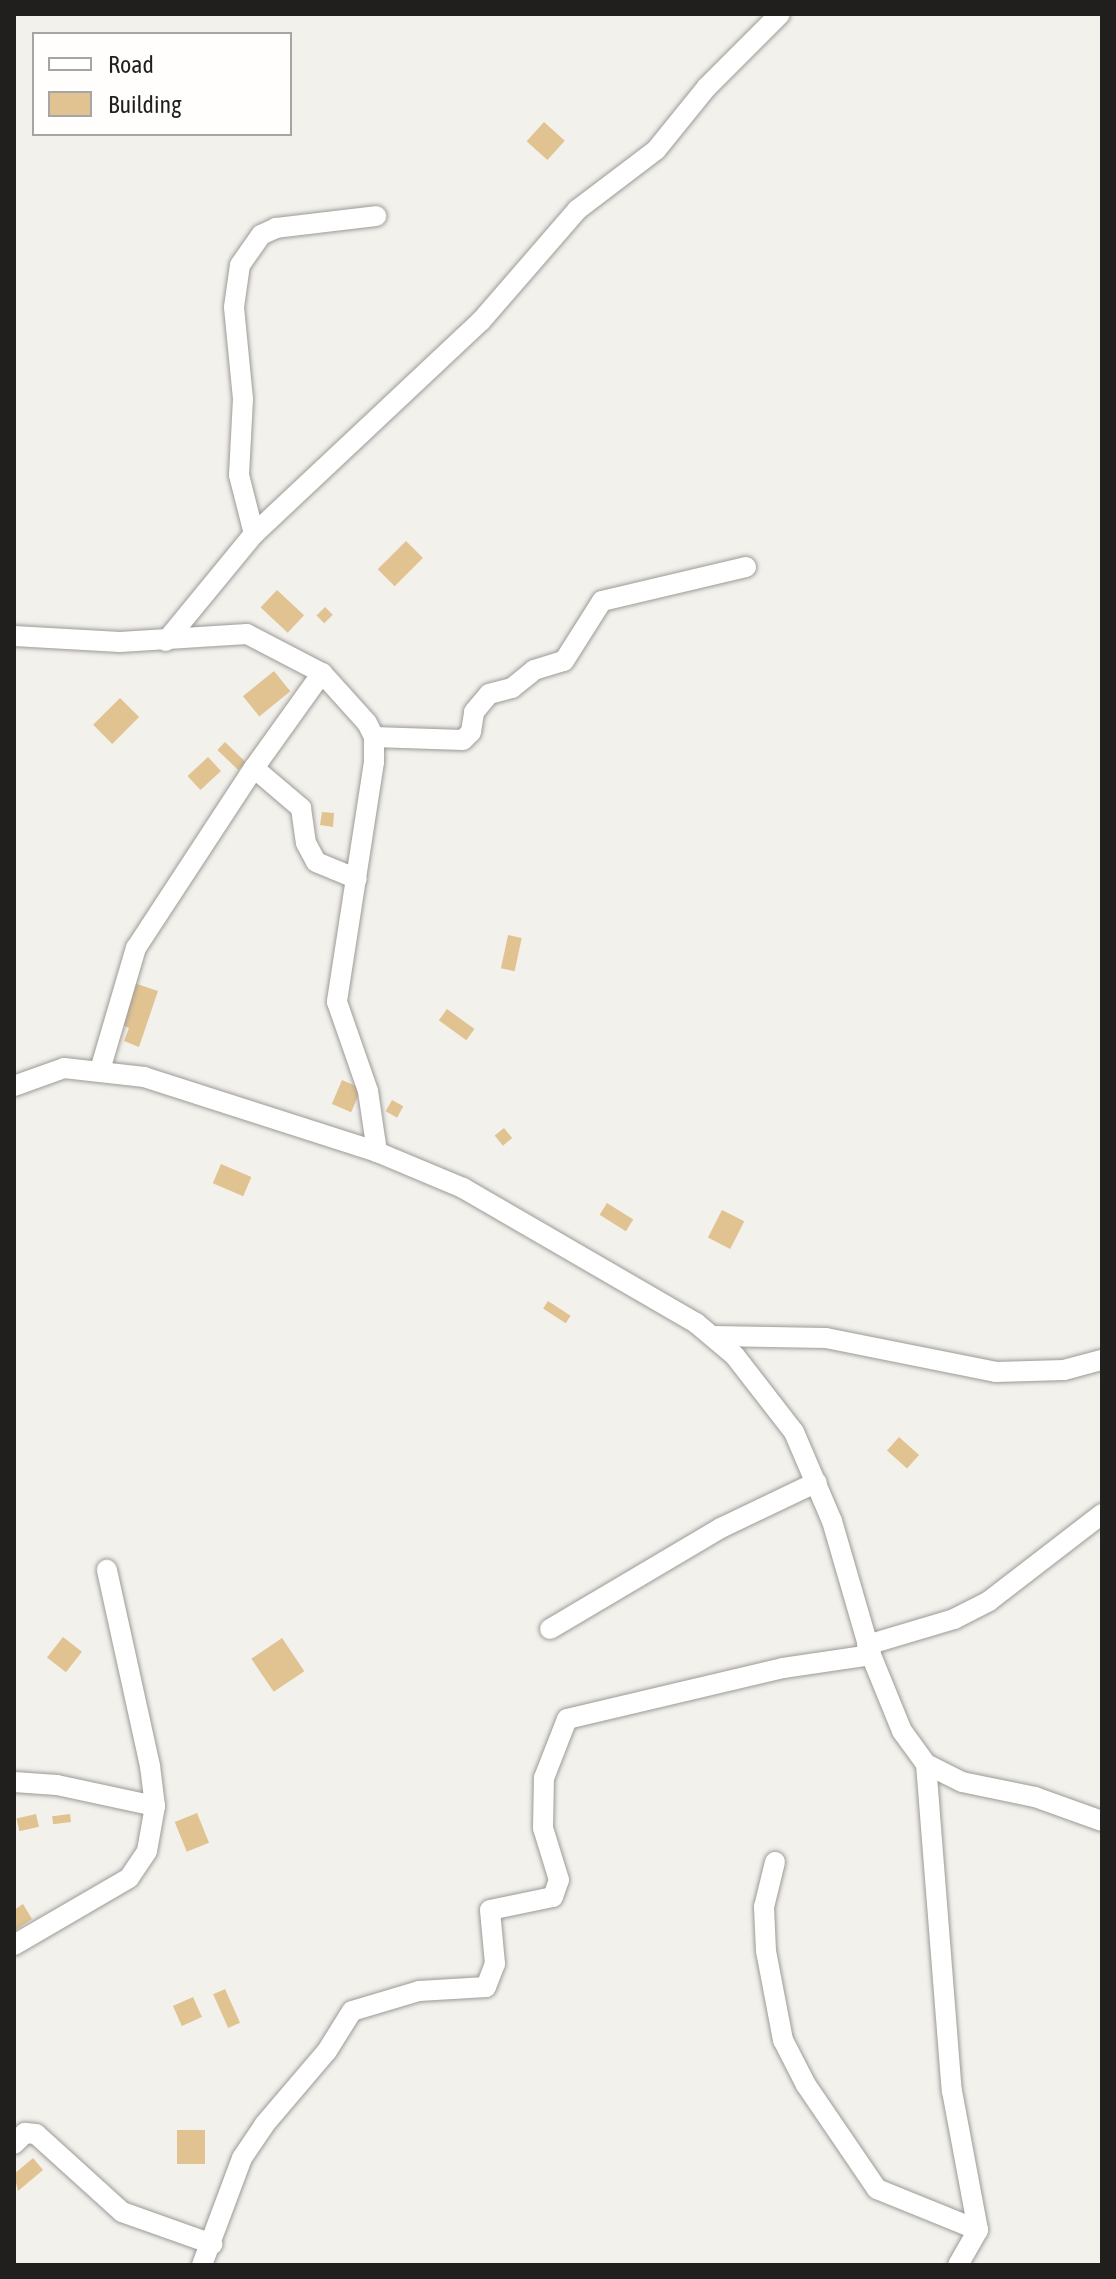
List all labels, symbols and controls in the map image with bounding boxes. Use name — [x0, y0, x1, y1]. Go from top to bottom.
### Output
legend — [32, 32, 292, 136]
text: Road — [108, 51, 154, 78]
text: Building — [108, 91, 181, 118]

